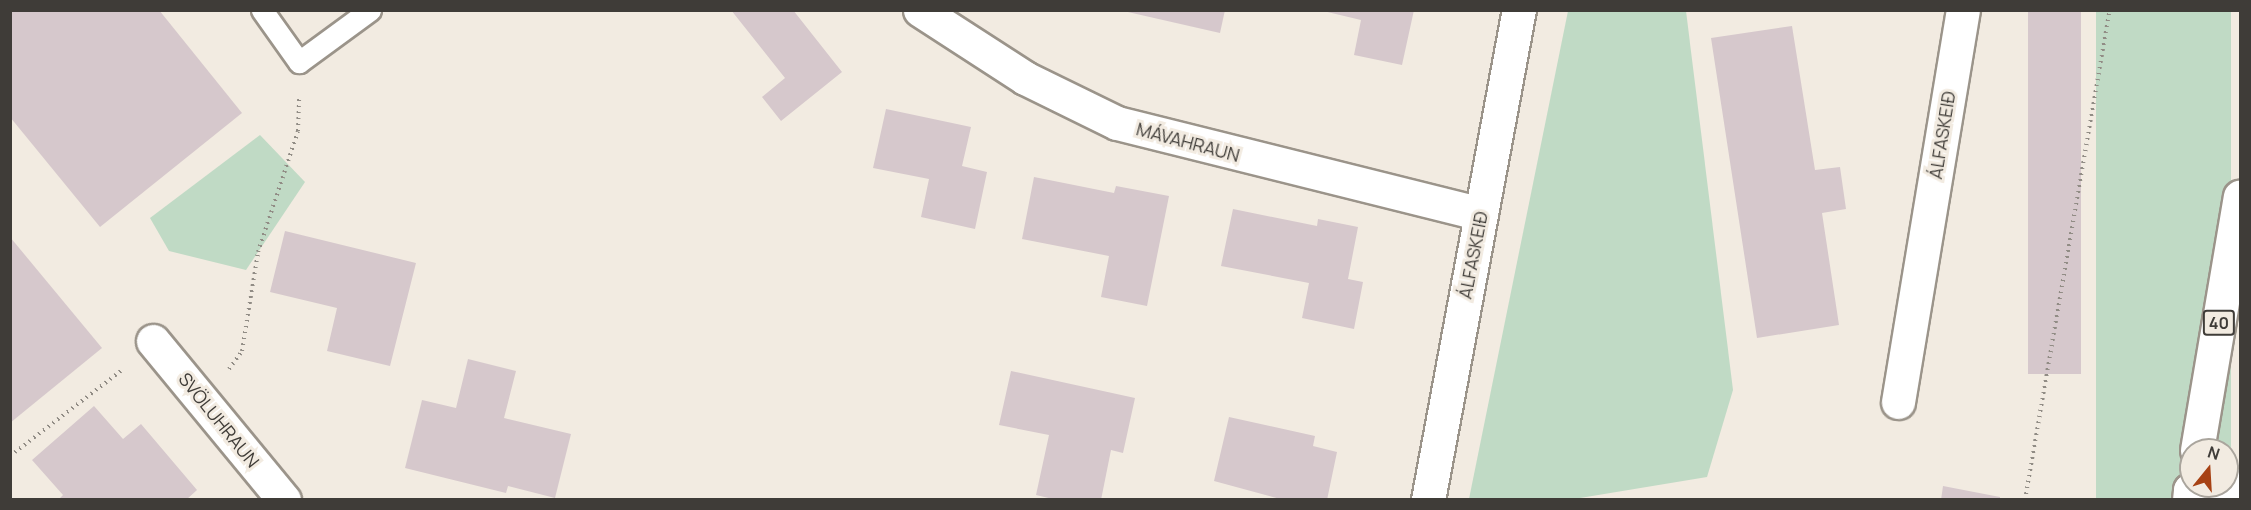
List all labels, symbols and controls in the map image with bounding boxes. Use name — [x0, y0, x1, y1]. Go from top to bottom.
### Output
street label: ÁLFASKEIÐ — [1924, 89, 1960, 181]
street label: MÁVAHRAUN — [1134, 118, 1242, 166]
street label: ÁLFASKEIÐ — [1454, 209, 1492, 301]
road number: 40 — [2202, 310, 2236, 336]
street label: SVÖLUHRAUN — [174, 368, 264, 472]
north arrow — [2179, 438, 2239, 498]
text: N — [2205, 441, 2223, 465]

